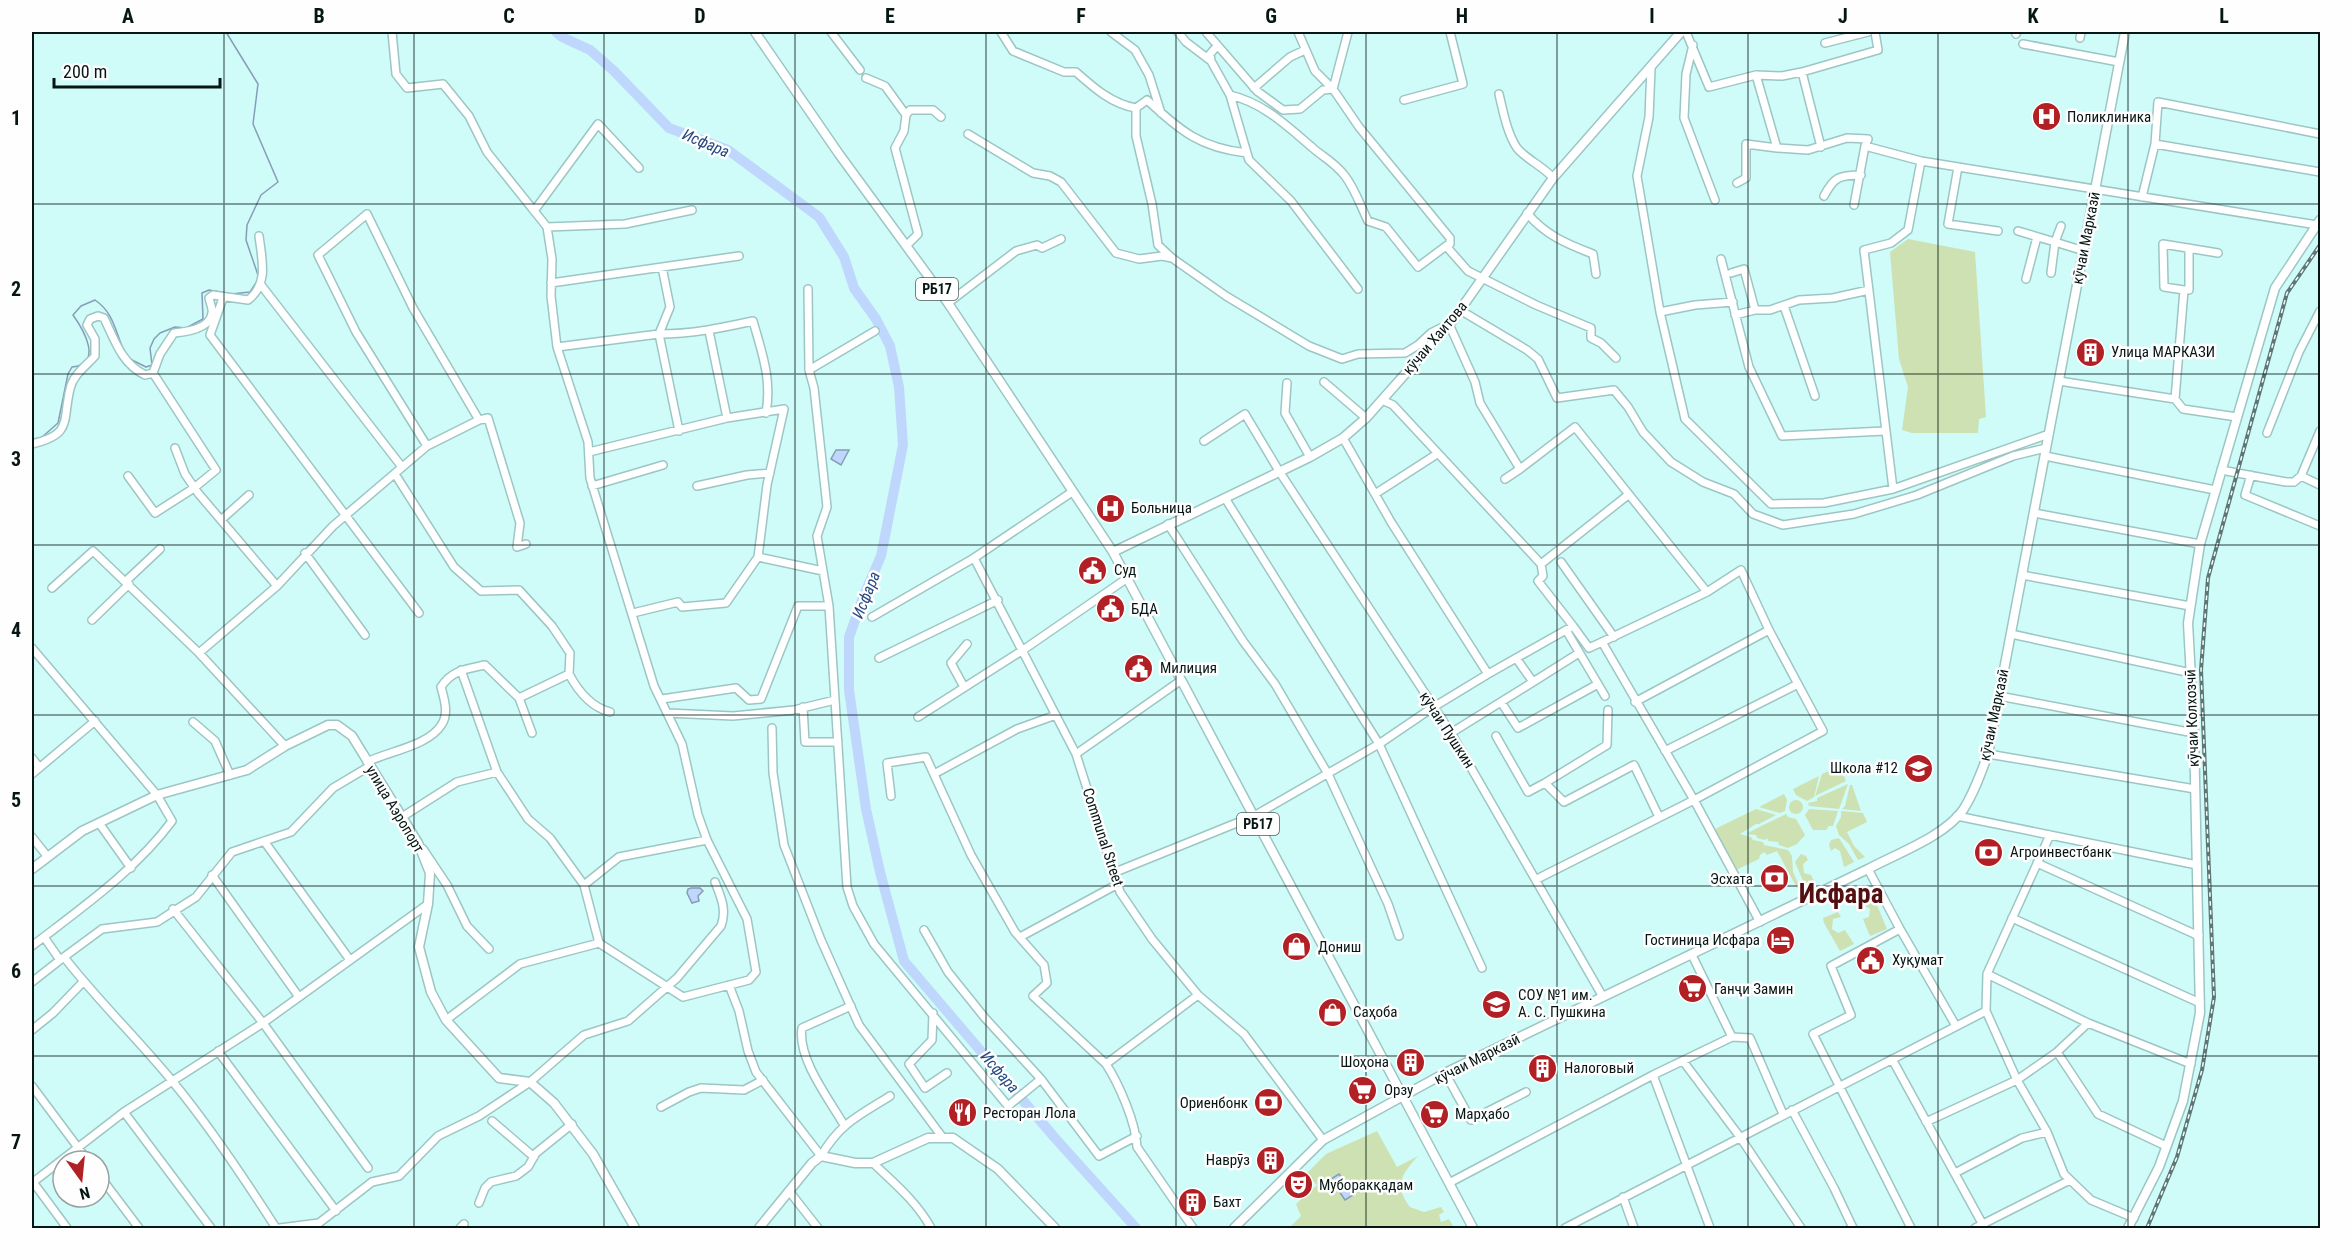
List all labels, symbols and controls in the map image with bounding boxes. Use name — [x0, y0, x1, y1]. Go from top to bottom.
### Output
text: A — [122, 4, 134, 28]
text: B — [313, 4, 325, 28]
text: C — [503, 4, 515, 28]
text: D — [694, 4, 706, 28]
text: E — [885, 4, 895, 28]
text: F — [1076, 4, 1086, 28]
text: G — [1265, 4, 1277, 28]
text: H — [1456, 4, 1468, 28]
text: I — [1649, 4, 1655, 28]
text: J — [1838, 4, 1848, 28]
text: K — [2027, 4, 2039, 28]
text: L — [2219, 4, 2229, 28]
scale bar — [54, 51, 220, 89]
text: 200 m — [63, 61, 107, 82]
hospital icon: Поликлиника — [2030, 101, 2062, 133]
text: 1 — [11, 106, 21, 130]
place label: Поликлиника — [2067, 108, 2151, 126]
water label: Исфара — [680, 125, 732, 161]
street label: кӯчаи Марказӣ — [2068, 190, 2104, 286]
text: 2 — [11, 277, 21, 301]
road number: РБ17 — [916, 278, 958, 300]
street label: кӯчаи Хаитова — [1399, 298, 1471, 378]
building icon: Улица МАРКАЗИ — [2074, 336, 2106, 368]
place label: Улица МАРКАЗИ — [2111, 343, 2215, 361]
text: 3 — [11, 447, 21, 471]
hospital icon: Больница — [1094, 492, 1126, 524]
place label: Больница — [1131, 499, 1192, 517]
public building icon: Суд — [1077, 554, 1109, 586]
place label: Суд — [1114, 561, 1136, 579]
water label: Исфара — [848, 569, 884, 621]
public building icon: БДА — [1094, 593, 1126, 625]
place label: БДА — [1131, 600, 1158, 618]
text: 4 — [11, 618, 21, 642]
public building icon: Милиция — [1123, 652, 1155, 684]
place label: Милиция — [1160, 659, 1217, 677]
street label: кӯчаи Марказӣ — [1975, 667, 2013, 763]
street label: кӯчаи Колхозчӣ — [2181, 669, 2203, 767]
street label: кӯчаи Пушкин — [1416, 688, 1478, 772]
school or university icon: Школа #12 — [1903, 752, 1935, 784]
place label: Школа #12 — [1830, 759, 1898, 777]
street label: улица Аэропорт — [362, 762, 428, 856]
street label: Communal Street — [1079, 786, 1127, 888]
text: 5 — [11, 788, 21, 812]
road number: РБ17 — [1237, 813, 1279, 835]
bank icon: Агроинвестбанк — [1973, 836, 2005, 868]
place label: Агроинвестбанк — [2010, 843, 2112, 861]
bank icon: Эсхата — [1758, 863, 1790, 895]
place label: Эсхата — [1710, 870, 1753, 888]
district label: Исфара — [1799, 878, 1883, 910]
hotel icon: Гостиница Исфара — [1765, 924, 1797, 956]
shop icon: Дониш — [1281, 931, 1313, 963]
place label: Гостиница Исфара — [1644, 931, 1760, 949]
place label: Дониш — [1318, 938, 1361, 956]
public building icon: Хуқумат — [1855, 944, 1887, 976]
place label: Хуқумат — [1892, 951, 1944, 969]
text: 6 — [11, 959, 21, 983]
supermarket icon: Ганҷи Замин — [1677, 973, 1709, 1005]
place label: Ганҷи Замин — [1714, 980, 1793, 998]
place label: СОУ №1 им. А. С. Пушкина — [1518, 986, 1606, 1021]
school or university icon: СОУ №1 им. А. С. Пушкина — [1481, 988, 1513, 1020]
shop icon: Саҳоба — [1316, 996, 1348, 1028]
place label: Саҳоба — [1353, 1003, 1398, 1021]
street label: кӯчаи Марказӣ — [1431, 1030, 1523, 1088]
building icon: Шоҳона — [1394, 1046, 1426, 1078]
water label: Исфара — [977, 1047, 1023, 1097]
building icon: Налоговый — [1527, 1052, 1559, 1084]
place label: Шоҳона — [1340, 1053, 1389, 1071]
place label: Налоговый — [1564, 1059, 1634, 1077]
supermarket icon: Орзу — [1347, 1074, 1379, 1106]
place label: Орзу — [1384, 1081, 1413, 1099]
bank icon: Ориенбонк — [1253, 1087, 1285, 1119]
place label: Ориенбонк — [1180, 1094, 1248, 1112]
restaurant icon: Ресторан Лола — [946, 1097, 978, 1129]
supermarket icon: Марҳабо — [1418, 1098, 1450, 1130]
place label: Ресторан Лола — [983, 1104, 1076, 1122]
place label: Марҳабо — [1455, 1105, 1510, 1123]
text: 7 — [11, 1130, 21, 1154]
building icon: Наврӯз — [1255, 1144, 1287, 1176]
north arrow — [51, 1149, 111, 1209]
place label: Наврӯз — [1206, 1151, 1250, 1169]
theatre icon: Муборакқадам — [1282, 1169, 1314, 1201]
place label: Муборакқадам — [1319, 1176, 1413, 1194]
text: N — [78, 1183, 92, 1203]
building icon: Бахт — [1176, 1186, 1208, 1218]
place label: Бахт — [1213, 1193, 1241, 1211]

